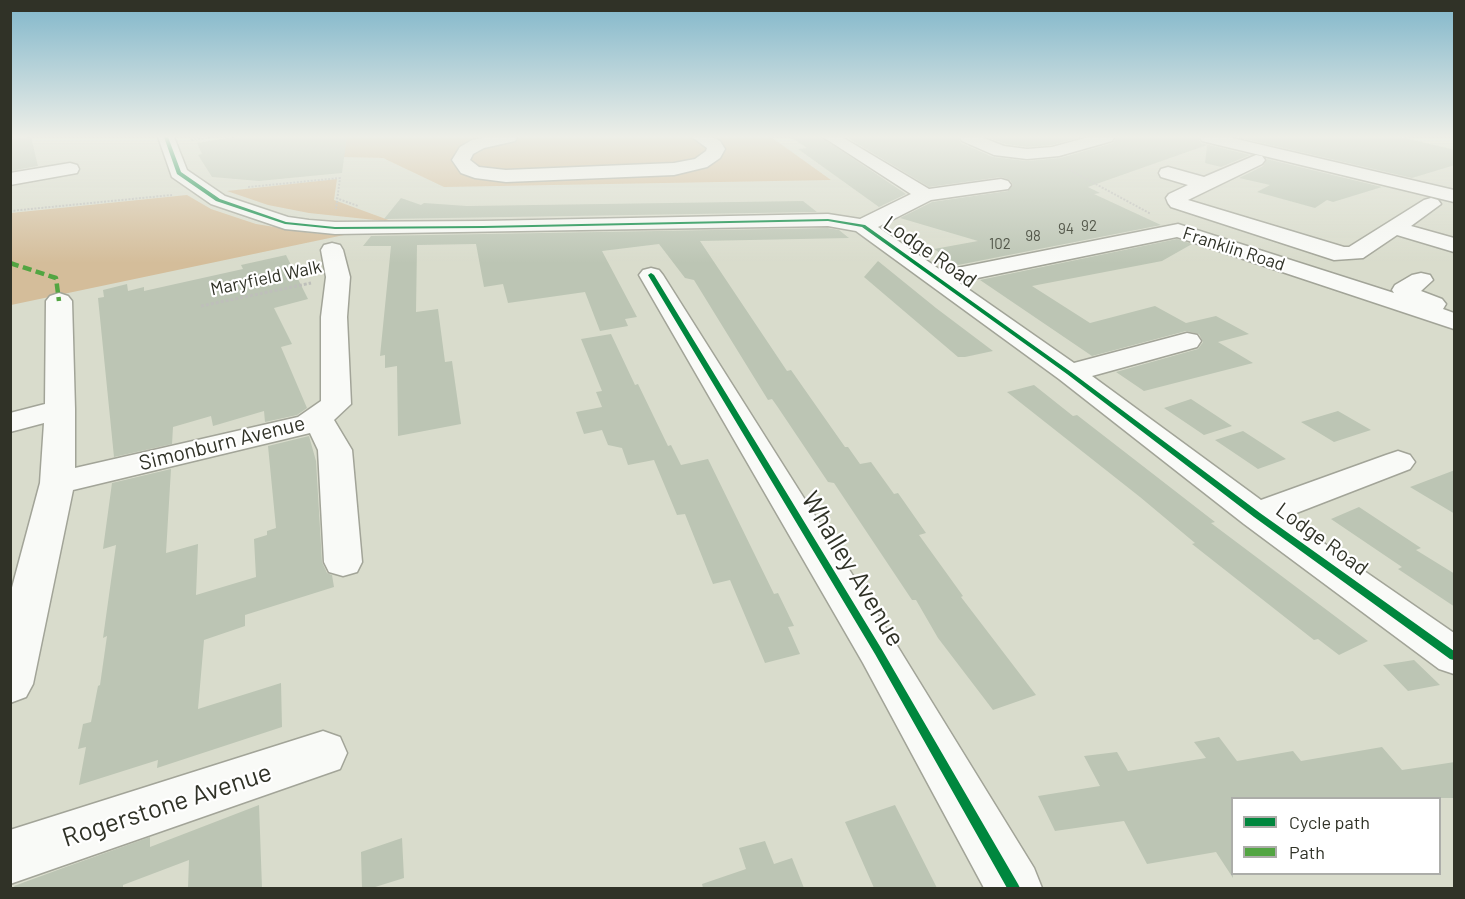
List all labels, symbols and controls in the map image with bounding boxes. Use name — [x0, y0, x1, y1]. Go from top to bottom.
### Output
street label: Lodge Road — [879, 211, 981, 293]
house number: 92 — [1081, 217, 1097, 235]
house number: 94 — [1058, 220, 1074, 238]
street label: Franklin Road — [1180, 222, 1288, 276]
house number: 98 — [1025, 227, 1041, 245]
house number: 102 — [989, 235, 1011, 253]
street label: Maryfield Walk — [209, 256, 323, 300]
street label: Simonburn Avenue — [136, 410, 308, 476]
street label: Whalley Avenue — [794, 486, 912, 652]
street label: Lodge Road — [1271, 497, 1373, 581]
street label: Rogerstone Avenue — [58, 756, 276, 854]
legend — [1231, 797, 1441, 875]
text: Cycle path — [1289, 811, 1370, 833]
text: Path — [1289, 841, 1325, 863]

